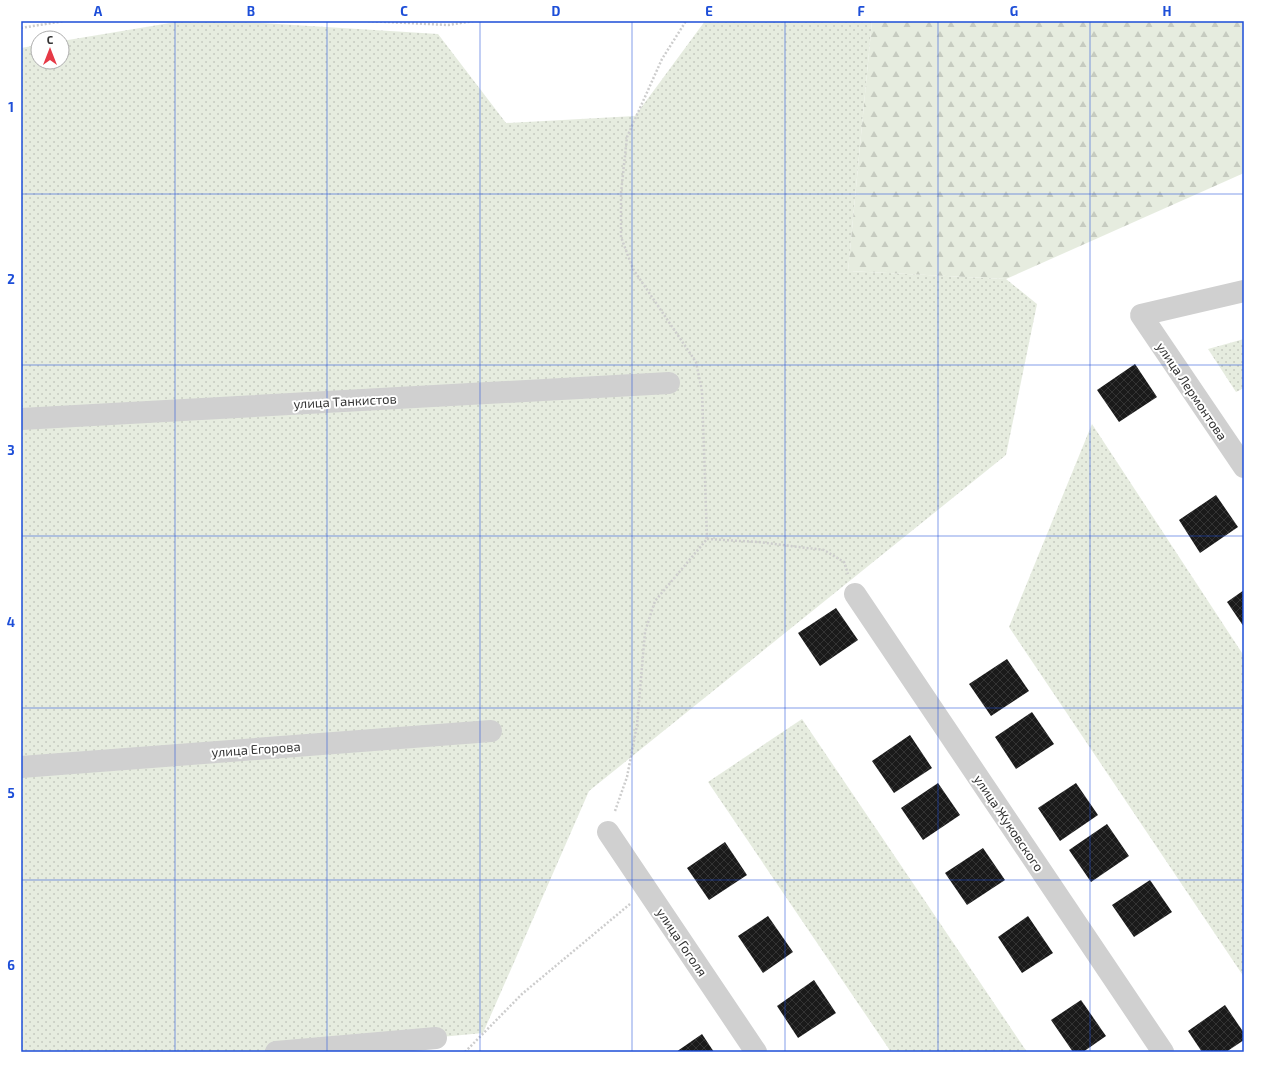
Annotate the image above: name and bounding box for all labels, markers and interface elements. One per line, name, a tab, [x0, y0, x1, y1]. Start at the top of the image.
text: A	[94, 3, 103, 19]
text: B	[247, 3, 255, 19]
text: C	[400, 3, 408, 19]
text: D	[552, 3, 561, 19]
text: E	[705, 3, 713, 19]
text: F	[857, 3, 865, 19]
text: G	[1010, 3, 1018, 19]
text: H	[1163, 3, 1172, 19]
north arrow	[30, 30, 70, 70]
text: С	[47, 33, 54, 46]
text: 1	[8, 99, 14, 115]
text: 2	[7, 271, 15, 287]
street label: улица Лермонтова	[1153, 339, 1231, 443]
street label: улица Танкистов	[293, 390, 397, 412]
text: 3	[7, 442, 15, 458]
text: 4	[7, 614, 15, 630]
street label: улица Егорова	[211, 738, 301, 760]
street label: улица Жуковского	[971, 772, 1047, 874]
text: 5	[7, 785, 15, 801]
street label: улица Гоголя	[653, 905, 711, 979]
text: 6	[7, 957, 15, 973]

